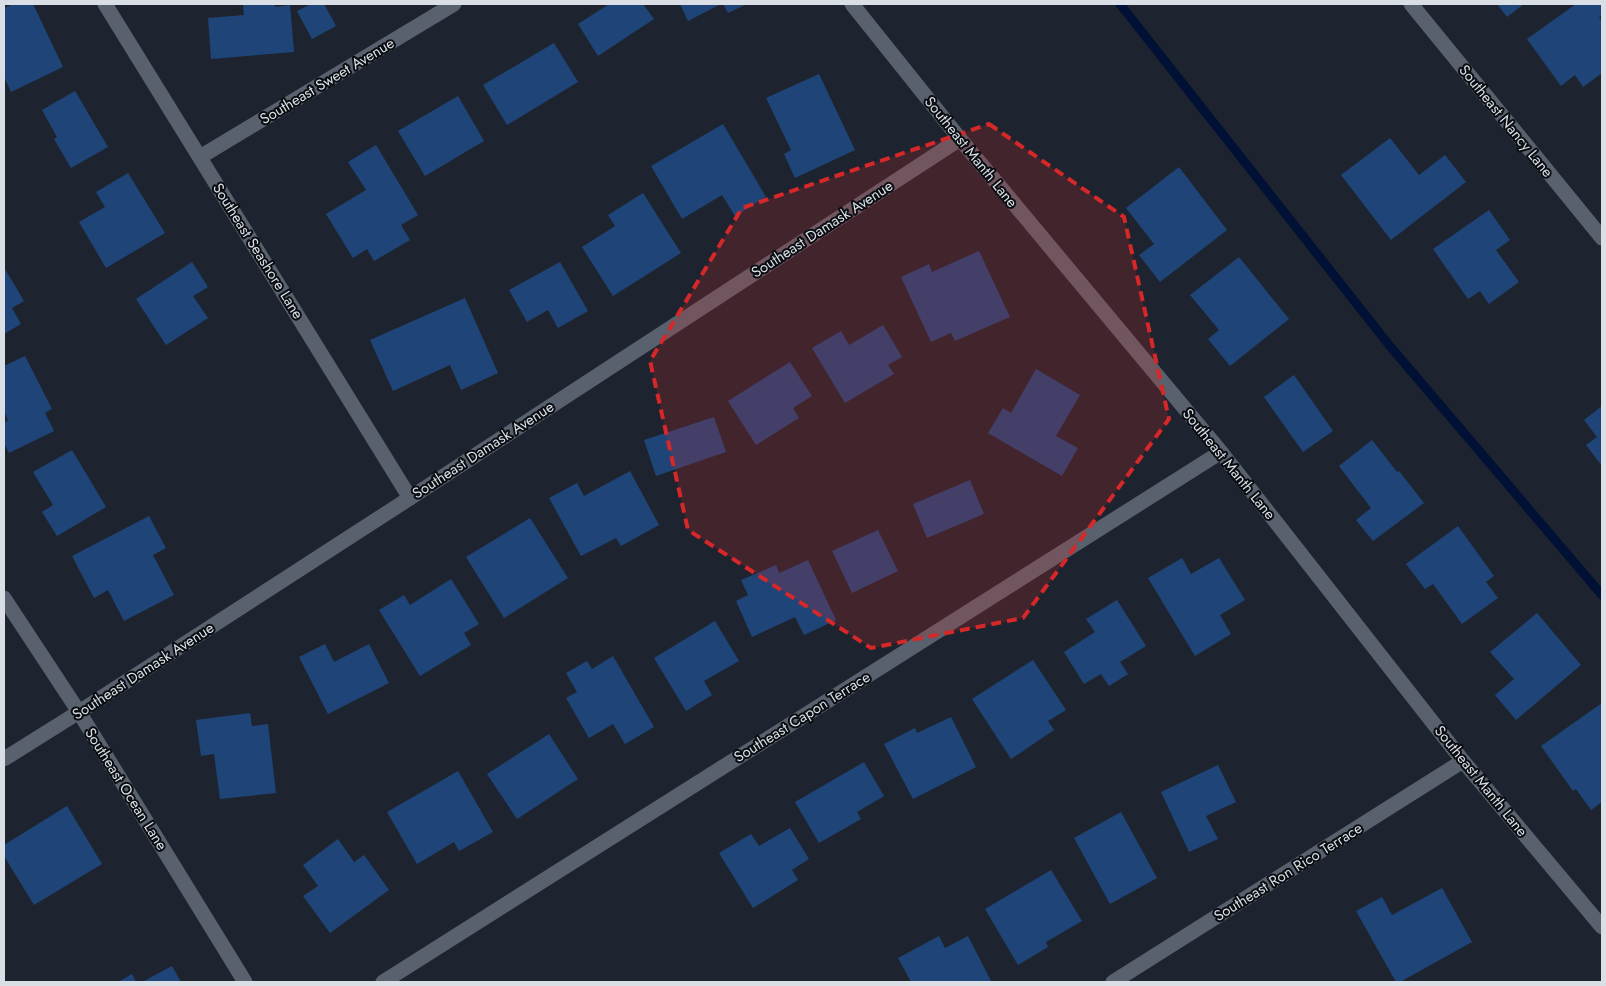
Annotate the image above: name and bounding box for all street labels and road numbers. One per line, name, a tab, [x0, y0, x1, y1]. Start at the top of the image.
street label: Southeast Sweet Avenue	[256, 32, 399, 130]
street label: Southeast Nancy Lane	[1454, 60, 1559, 182]
street label: Southeast Manth Lane	[919, 92, 1023, 213]
street label: Southeast Damask Avenue	[747, 175, 897, 283]
street label: Southeast Seashore Lane	[207, 179, 309, 324]
street label: Southeast Damask Avenue	[408, 396, 558, 504]
street label: Southeast Manth Lane	[1177, 404, 1281, 525]
street label: Southeast Damask Avenue	[68, 617, 218, 725]
street label: Southeast Capon Terrace	[730, 666, 875, 768]
street label: Southeast Manth Lane	[1429, 721, 1533, 842]
street label: Southeast Ocean Lane	[79, 723, 173, 855]
street label: Southeast Ron Rico Terrace	[1209, 817, 1367, 927]

